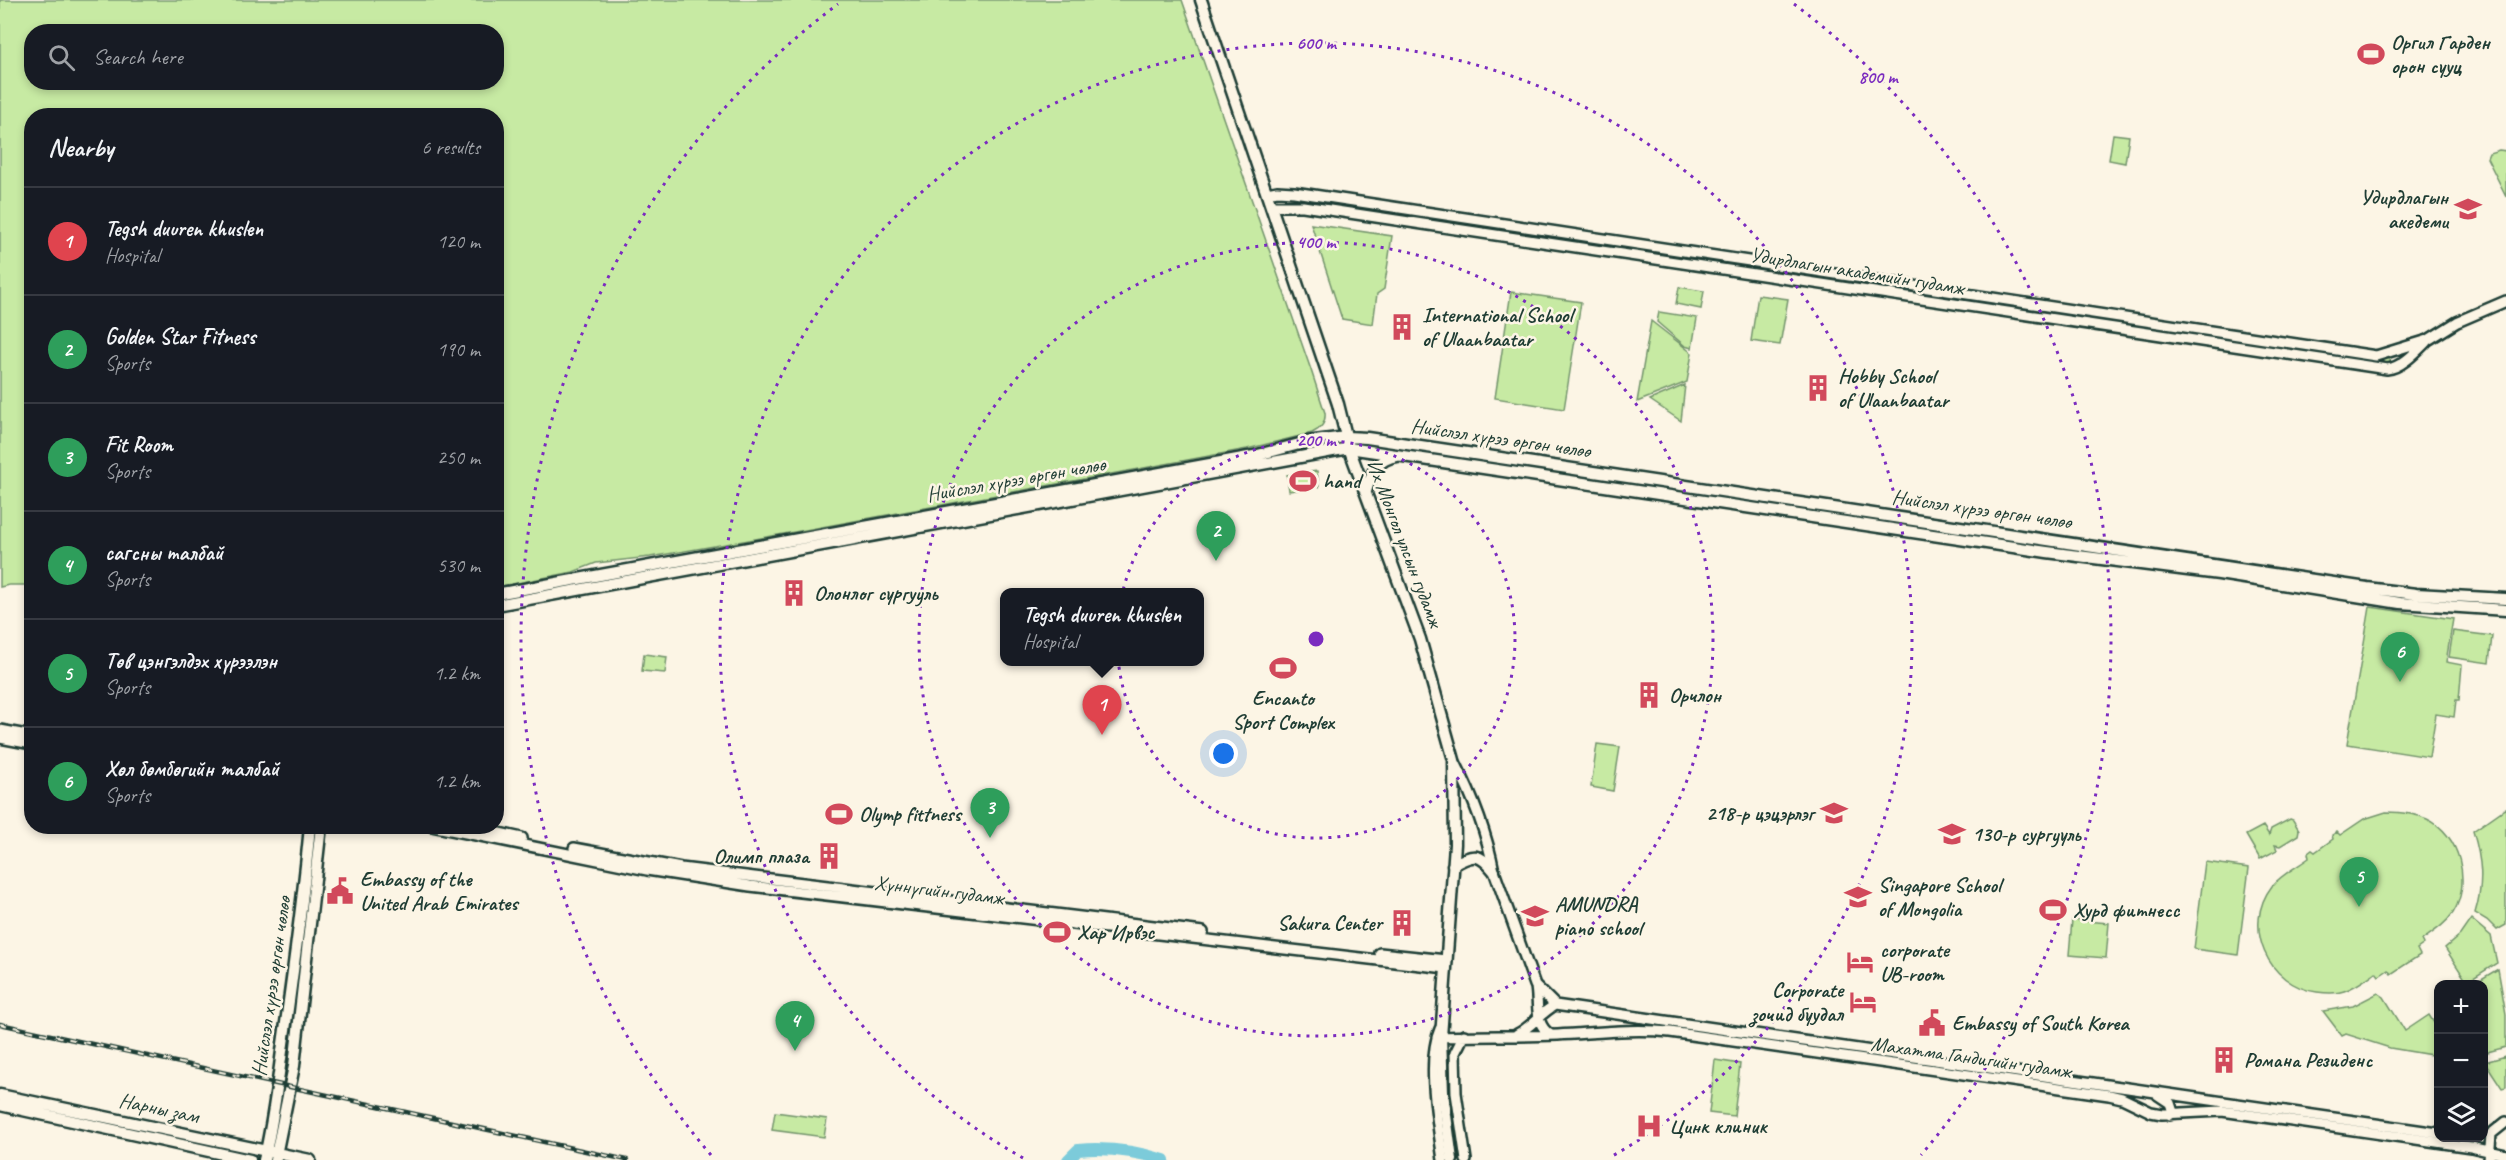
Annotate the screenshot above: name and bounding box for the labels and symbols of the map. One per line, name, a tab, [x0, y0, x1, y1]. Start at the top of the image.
place label: Оргил Гарден орон сууц	[2391, 29, 2491, 79]
text: 600 m	[1296, 32, 1337, 54]
sports icon: Оргил Гарден орон сууц	[2356, 39, 2386, 69]
text: 800 m	[1859, 66, 1899, 88]
place label: Удирдлагын акедеми	[2360, 184, 2450, 234]
school or university icon: Удирдлагын акедеми	[2453, 194, 2483, 224]
text: 400 m	[1297, 231, 1337, 253]
street label: Удирдлагын академийн гудамж	[1748, 241, 1968, 301]
place label: International School of Ulaanbaatar	[1422, 302, 1576, 352]
building icon: International School of Ulaanbaatar	[1387, 312, 1417, 342]
place label: Hobby School of Ulaanbaatar	[1838, 363, 1951, 413]
building icon: Hobby School of Ulaanbaatar	[1803, 373, 1833, 403]
street label: Нийслэл хүрээ өргөн чөлөө	[1410, 413, 1594, 464]
text: 200 m	[1297, 429, 1337, 451]
street label: Нийслэл хүрээ өргөн чөлөө	[925, 450, 1109, 508]
street label: Их Монгол улсын гудамж	[1361, 455, 1450, 633]
sports icon: hand	[1288, 466, 1318, 496]
place label: hand	[1323, 468, 1364, 494]
street label: Нийслэл хүрээ өргөн чөлөө	[1891, 484, 2075, 535]
pin: 2	[1196, 512, 1236, 561]
building icon: Олонлог сургууль	[779, 578, 809, 608]
place label: Олонлог сургууль	[814, 580, 939, 607]
centre of rings	[1306, 629, 1326, 649]
pin: 6	[2380, 632, 2420, 682]
sports icon: Encanto Sport Complex	[1268, 653, 1298, 683]
building icon: Орчлон	[1634, 680, 1664, 710]
place label: Орчлон	[1669, 682, 1723, 708]
place label: Encanto Sport Complex	[1232, 685, 1335, 735]
pin: 1	[1082, 686, 1122, 735]
your location	[1209, 739, 1238, 768]
pin: 3	[970, 788, 1010, 838]
school or university icon: 218-р цэцэрлэг	[1819, 798, 1849, 828]
sports icon: Olymp fittness	[824, 799, 854, 829]
place label: 218-р цэцэрлэг	[1706, 800, 1817, 826]
place label: Olymp fittness	[859, 801, 963, 828]
school or university icon: 130-р сургууль	[1937, 819, 1967, 849]
place label: 130-р сургууль	[1972, 821, 2083, 848]
building icon: Олимп плаза	[814, 841, 844, 871]
place label: Олимп плаза	[713, 843, 811, 869]
pin: 5	[2340, 858, 2378, 907]
place label: Embassy of the United Arab Emirates	[360, 866, 520, 916]
street label: Хүннүгийн гудамж	[873, 869, 1007, 911]
place label: Singapore School of Mongolia	[1878, 872, 2005, 922]
public building icon: Embassy of the United Arab Emirates	[325, 876, 355, 906]
school or university icon: Singapore School of Mongolia	[1843, 882, 1873, 912]
place label: AMUNDRA piano school	[1555, 891, 1646, 941]
street label: Нийслэл хүрээ өргөн чөлөө	[246, 893, 297, 1077]
sports icon: Хурд фитнесс	[2038, 895, 2068, 925]
place label: Хурд фитнесс	[2073, 897, 2181, 923]
school or university icon: AMUNDRA piano school	[1520, 901, 1550, 931]
building icon: Sakura Center	[1387, 908, 1417, 938]
place label: Sakura Center	[1277, 910, 1384, 936]
sports icon: Хар Ирвэс	[1042, 917, 1072, 947]
place label: Хар Ирвэс	[1077, 919, 1156, 945]
place label: corporate UB-room	[1880, 937, 1951, 987]
hotel icon: corporate UB-room	[1845, 947, 1875, 977]
place label: Corporate зочид буудал	[1747, 977, 1845, 1028]
hotel icon: Corporate зочид буудал	[1848, 987, 1878, 1017]
pin: 4	[776, 1002, 814, 1051]
public building icon: Embassy of South Korea	[1917, 1008, 1947, 1038]
place label: Embassy of South Korea	[1952, 1010, 2130, 1037]
street label: Махатма Гандигийн гудамж	[1869, 1030, 2075, 1084]
building icon: Романа Резиденс	[2209, 1045, 2239, 1075]
place label: Романа Резиденс	[2244, 1047, 2373, 1073]
street label: Нарны зам	[117, 1087, 203, 1130]
hospital icon: Цинк клиник	[1634, 1111, 1664, 1141]
place label: Цинк клиник	[1669, 1113, 1768, 1139]

